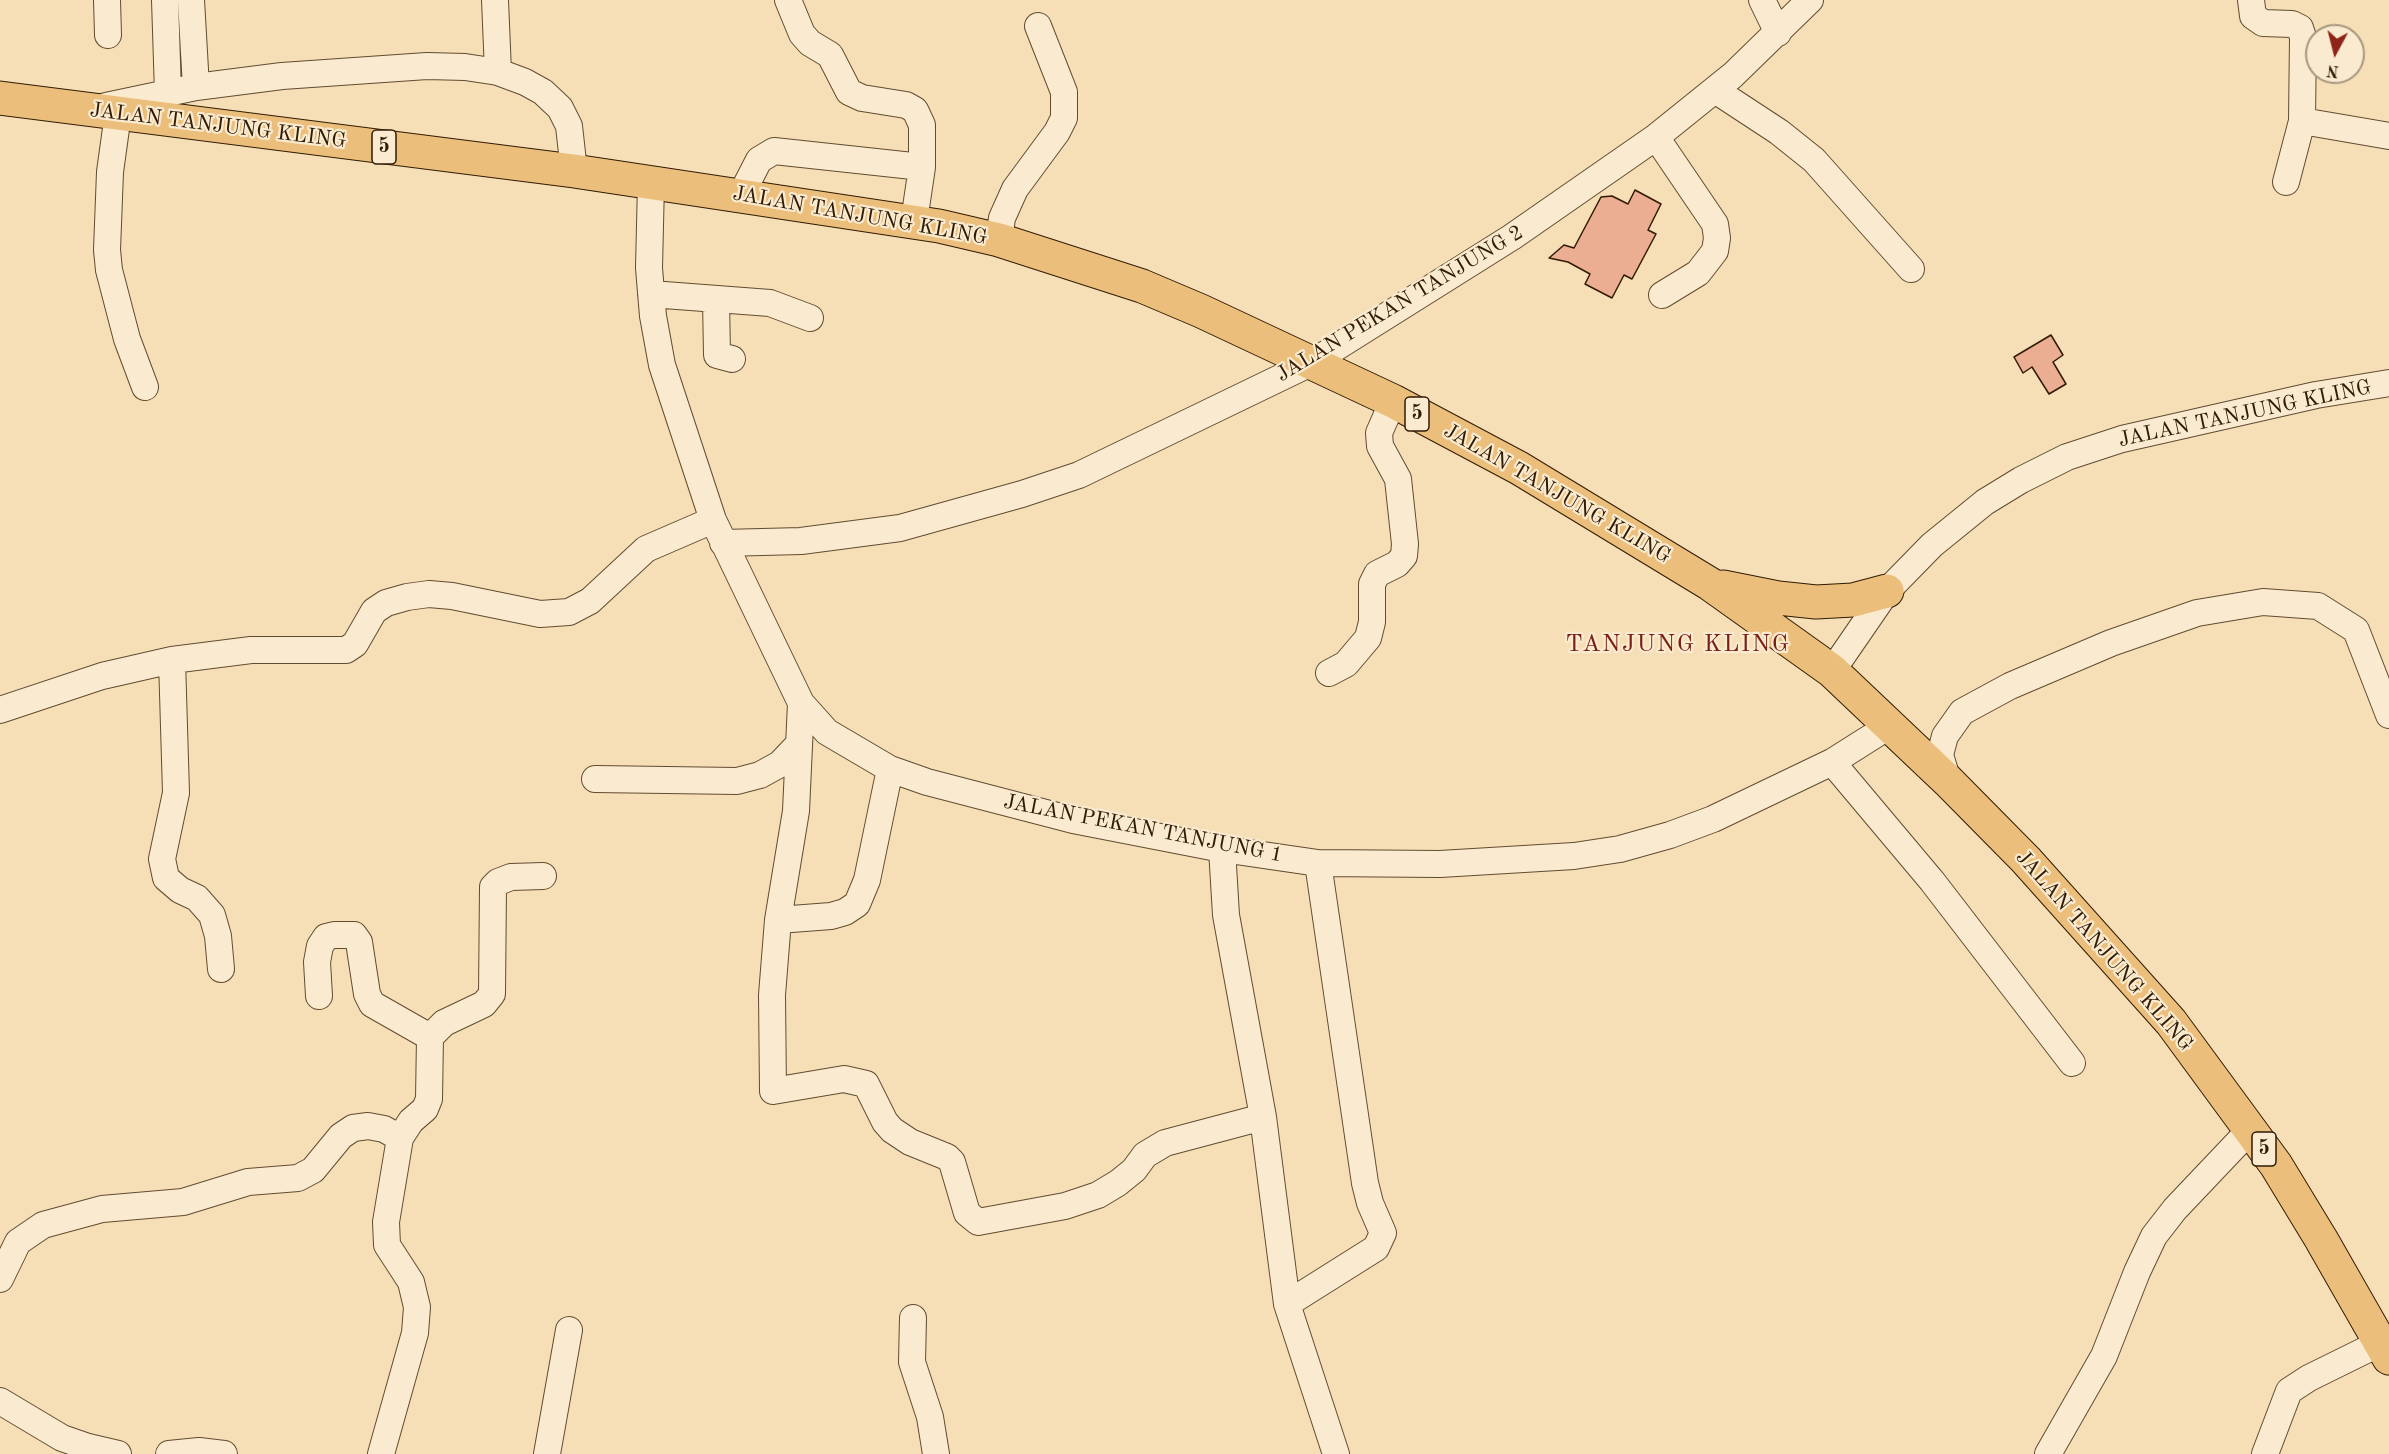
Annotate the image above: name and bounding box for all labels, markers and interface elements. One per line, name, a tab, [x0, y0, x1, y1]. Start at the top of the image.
north arrow	[2305, 24, 2365, 84]
text: N	[2326, 61, 2340, 79]
street label: JALAN TANJUNG KLING	[88, 98, 348, 154]
road number: 5	[372, 130, 396, 164]
street label: JALAN TANJUNG KLING	[731, 181, 989, 251]
street label: JALAN PEKAN TANJUNG 2	[1272, 220, 1528, 388]
street label: JALAN TANJUNG KLING	[2116, 375, 2374, 453]
road number: 5	[1405, 397, 1429, 431]
street label: JALAN TANJUNG KLING	[1439, 419, 1675, 569]
district label: TANJUNG KLING	[1565, 631, 1791, 659]
street label: JALAN PEKAN TANJUNG 1	[1001, 790, 1285, 868]
street label: JALAN TANJUNG KLING	[2010, 845, 2198, 1057]
road number: 5	[2252, 1132, 2276, 1166]

